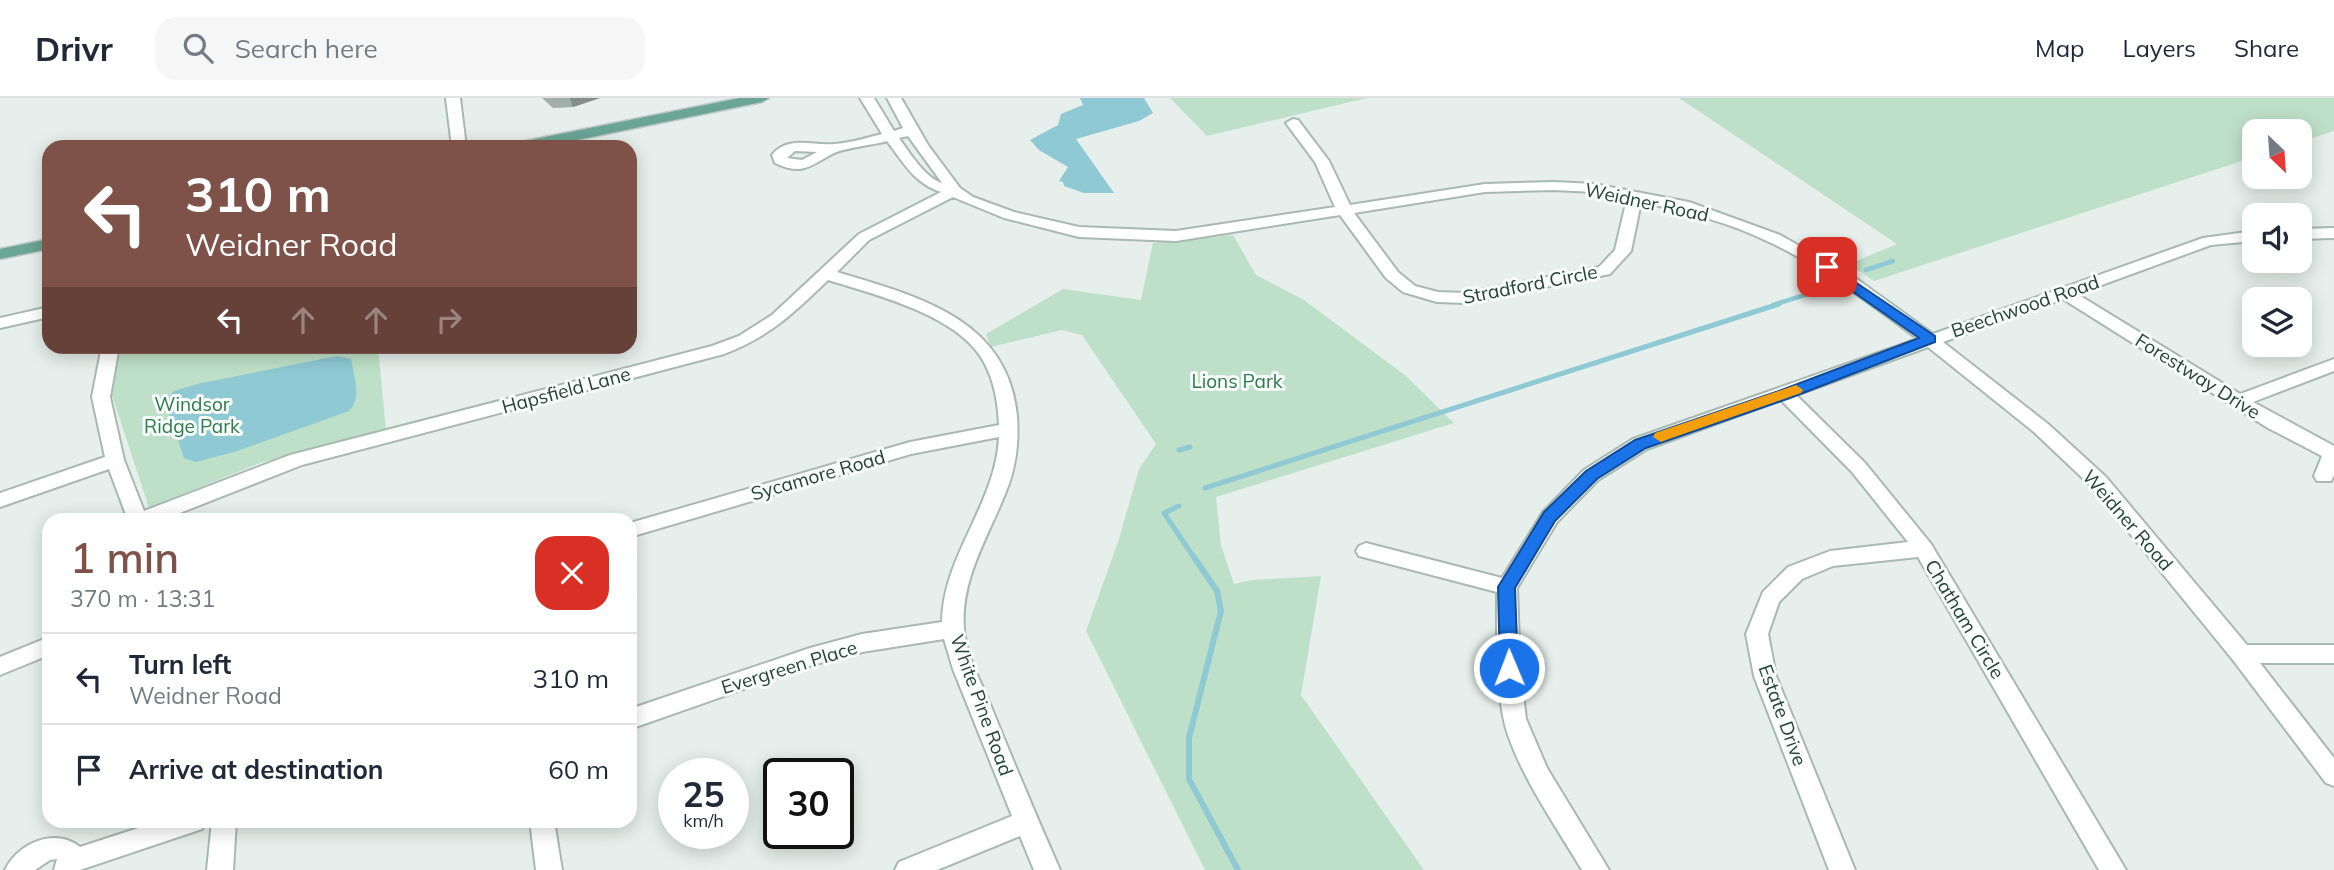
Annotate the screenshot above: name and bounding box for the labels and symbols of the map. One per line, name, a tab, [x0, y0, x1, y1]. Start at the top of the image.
north arrow	[2242, 119, 2312, 189]
street label: Weidner Road	[1583, 177, 1711, 227]
pin	[1797, 237, 1857, 297]
street label: Stradford Circle	[1461, 259, 1599, 309]
street label: Beechwood Road	[1948, 269, 2102, 343]
street label: Forestway Drive	[2131, 328, 2265, 424]
street label: Hapsfield Lane	[499, 361, 633, 419]
park label: Lions Park	[1191, 369, 1283, 393]
park label: Windsor Ridge Park	[144, 392, 240, 438]
street label: Sycamore Road	[748, 444, 888, 506]
street label: Weidner Road	[2078, 465, 2178, 575]
street label: Chatham Circle	[1920, 555, 2010, 683]
street label: White Pine Road	[945, 631, 1019, 779]
position arrow	[1472, 631, 1546, 705]
street label: Evergreen Place	[718, 635, 860, 699]
street label: Estate Drive	[1754, 661, 1812, 769]
speed limit sign: 30	[763, 758, 854, 849]

